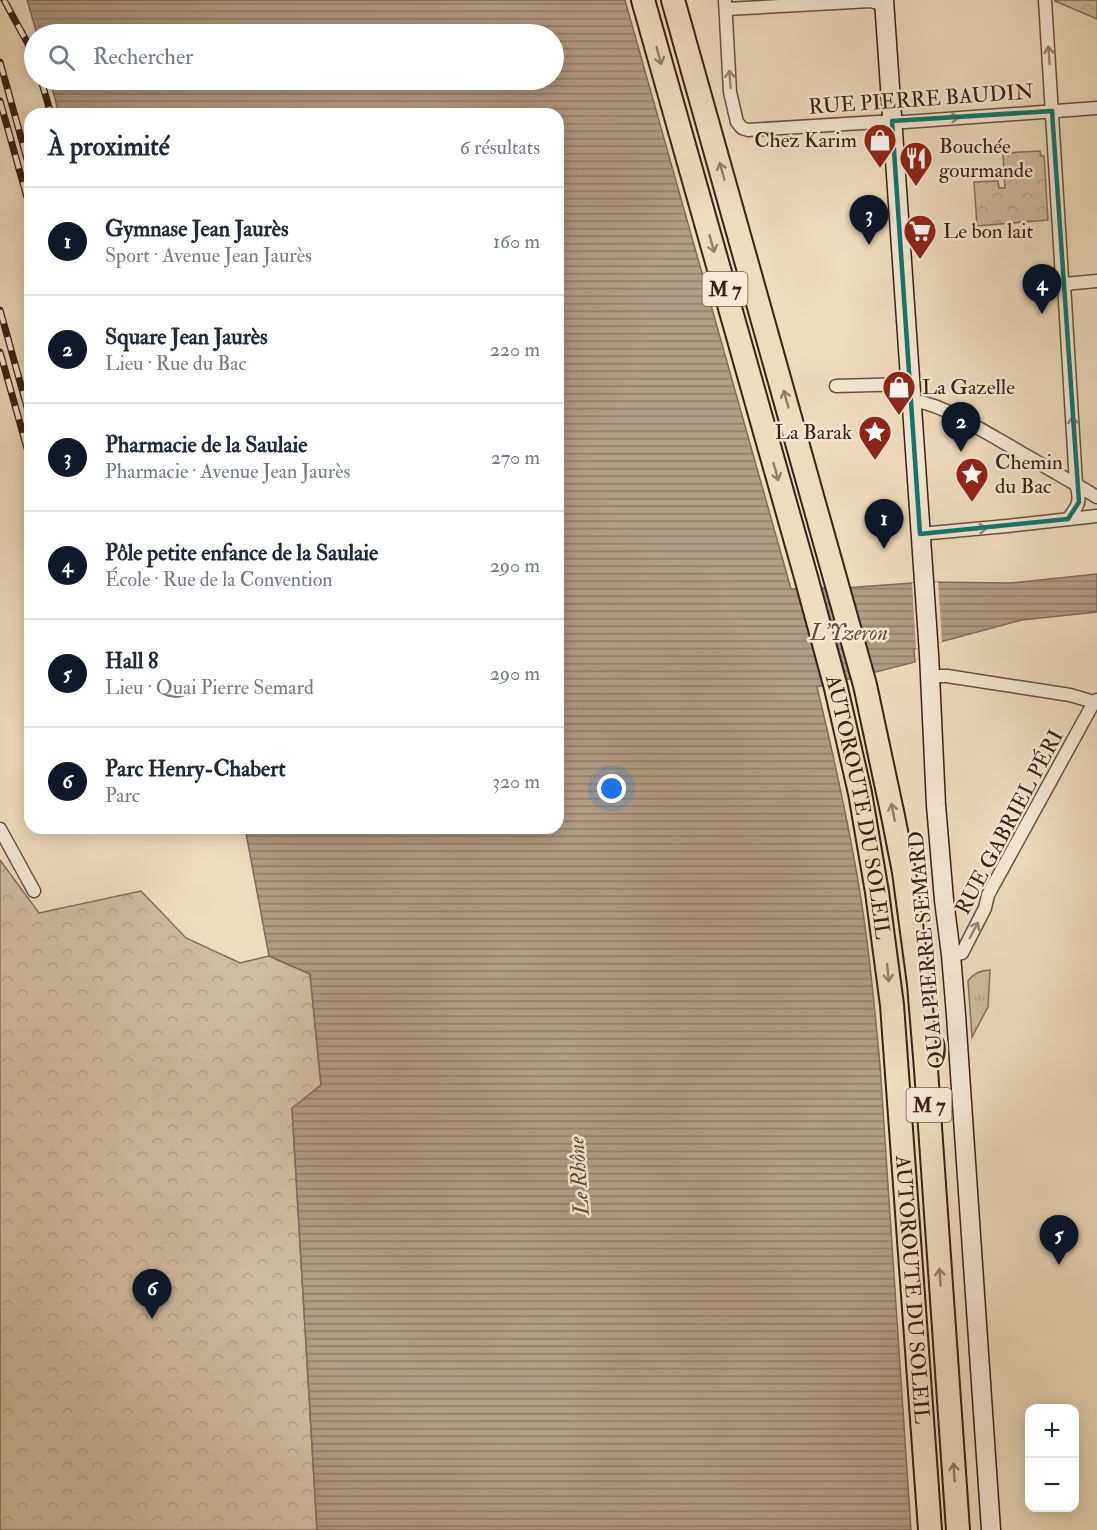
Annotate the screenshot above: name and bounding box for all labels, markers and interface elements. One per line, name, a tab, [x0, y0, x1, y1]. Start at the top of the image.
search box	[24, 24, 564, 90]
icon: search	[45, 41, 78, 74]
text: Rechercher	[93, 43, 193, 71]
one-way arrow	[654, 46, 665, 65]
one-way arrow	[1043, 46, 1054, 66]
one-way arrow	[724, 69, 735, 89]
street label: RUE PIERRE BAUDIN	[808, 78, 1035, 121]
one-way arrow	[940, 113, 960, 124]
shop icon: Chez Karim	[862, 122, 898, 169]
place label: Chez Karim	[754, 127, 857, 154]
text: À proximité	[48, 131, 170, 163]
place label: Bouchée gourmande	[939, 133, 1033, 184]
text: 6 résultats	[460, 135, 540, 160]
restaurant icon: Bouchée gourmande	[898, 140, 934, 187]
one-way arrow	[715, 162, 727, 181]
pin: 3	[850, 196, 888, 245]
supermarket icon: Le bon lait	[902, 213, 938, 260]
text: Gymnase Jean Jaurès	[105, 215, 288, 243]
place label: Le bon lait	[943, 218, 1034, 245]
text: 1	[64, 229, 71, 254]
text: 160 m	[493, 229, 540, 254]
one-way arrow	[707, 234, 718, 253]
text: Sport · Avenue Jean Jaurès	[105, 243, 312, 268]
pin: 4	[1022, 264, 1062, 314]
road number: M 7	[702, 272, 748, 306]
text: Square Jean Jaurès	[105, 323, 268, 351]
text: 2	[62, 337, 73, 362]
text: 220 m	[490, 337, 540, 362]
text: Lieu · Rue du Bac	[105, 351, 247, 376]
shop icon: La Gazelle	[881, 369, 917, 416]
place label: La Gazelle	[922, 374, 1015, 401]
one-way arrow	[780, 390, 791, 409]
pin: 2	[942, 402, 980, 452]
place icon: La Barak	[857, 414, 893, 461]
one-way arrow	[1067, 416, 1078, 436]
place label: La Barak	[775, 419, 852, 446]
text: Pharmacie de la Saulaie	[105, 431, 308, 459]
text: 3	[64, 445, 71, 470]
text: 270 m	[491, 445, 540, 470]
place label: Chemin du Bac	[995, 449, 1063, 500]
place icon: Chemin du Bac	[954, 456, 990, 503]
text: Pharmacie · Avenue Jean Jaurès	[105, 459, 350, 484]
one-way arrow	[771, 462, 782, 481]
pin: 1	[864, 500, 904, 549]
one-way arrow	[967, 523, 987, 534]
text: Pôle petite enfance de la Saulaie	[105, 539, 378, 567]
text: 4	[62, 553, 73, 578]
text: 290 m	[490, 553, 540, 578]
text: École · Rue de la Convention	[105, 567, 333, 592]
water label: L'Yzeron	[809, 619, 888, 647]
text: Hall 8	[105, 647, 158, 675]
text: 5	[63, 661, 72, 686]
text: 290 m	[490, 661, 540, 686]
street label: AUTOROUTE DU SOLEIL	[819, 671, 896, 941]
text: Lieu · Quai Pierre Semard	[105, 675, 314, 700]
street label: RUE GABRIEL PÉRI	[949, 725, 1070, 919]
text: Parc Henry-Chabert	[105, 755, 286, 783]
text: 6	[62, 769, 73, 794]
text: 320 m	[492, 769, 540, 794]
your location	[597, 774, 626, 803]
text: Parc	[105, 783, 140, 808]
one-way arrow	[887, 803, 898, 822]
street label: QUAI PIERRE SEMARD	[903, 830, 950, 1070]
one-way arrow	[969, 921, 980, 939]
one-way arrow	[883, 963, 894, 982]
road number: M 7	[906, 1088, 952, 1122]
water label: Le Rhône	[562, 1135, 596, 1217]
street label: AUTOROUTE DU SOLEIL	[889, 1154, 935, 1425]
pin: 5	[1040, 1216, 1078, 1265]
one-way arrow	[935, 1268, 946, 1288]
pin: 6	[132, 1270, 172, 1319]
map controls	[1025, 1404, 1079, 1512]
button: +	[1025, 1404, 1079, 1458]
button: −	[1025, 1458, 1079, 1512]
one-way arrow	[948, 1462, 959, 1482]

